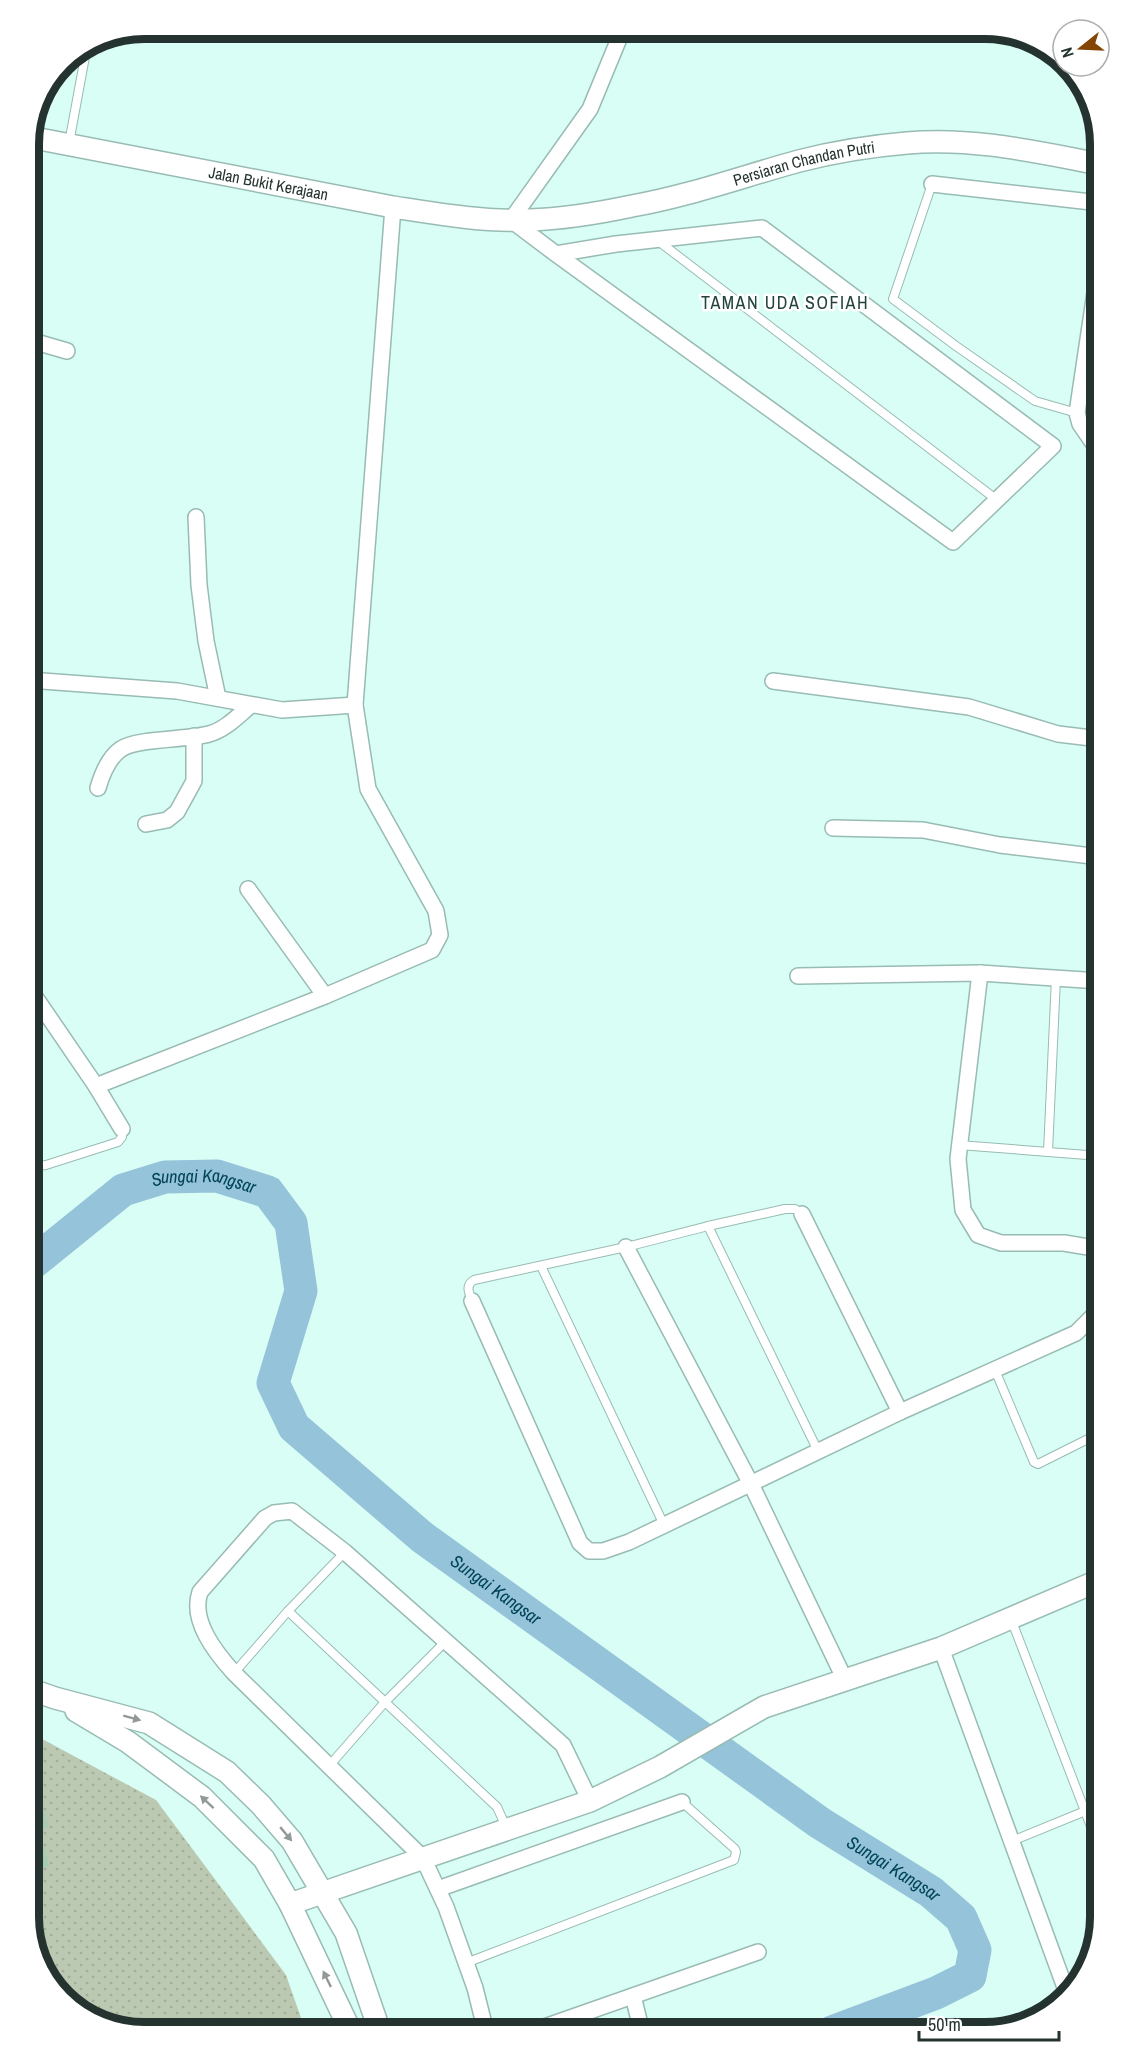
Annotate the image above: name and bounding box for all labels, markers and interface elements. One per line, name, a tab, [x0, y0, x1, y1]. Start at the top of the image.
north arrow	[1051, 18, 1111, 78]
text: N	[1055, 45, 1079, 61]
street label: Persiaran Chandan Putri	[730, 136, 876, 191]
street label: Jalan Bukit Kerajaan	[207, 161, 330, 205]
district label: TAMAN UDA SOFIAH	[701, 290, 869, 315]
water label: Sungai Kangsar	[148, 1163, 260, 1200]
water label: Sungai Kangsar	[446, 1548, 547, 1631]
one-way arrow	[123, 1714, 141, 1724]
one-way arrow	[200, 1795, 215, 1809]
one-way arrow	[279, 1826, 292, 1841]
water label: Sungai Kangsar	[842, 1830, 947, 1908]
one-way arrow	[322, 1970, 332, 1987]
scale bar	[919, 2004, 1058, 2042]
text: 50 m	[928, 2012, 961, 2037]

